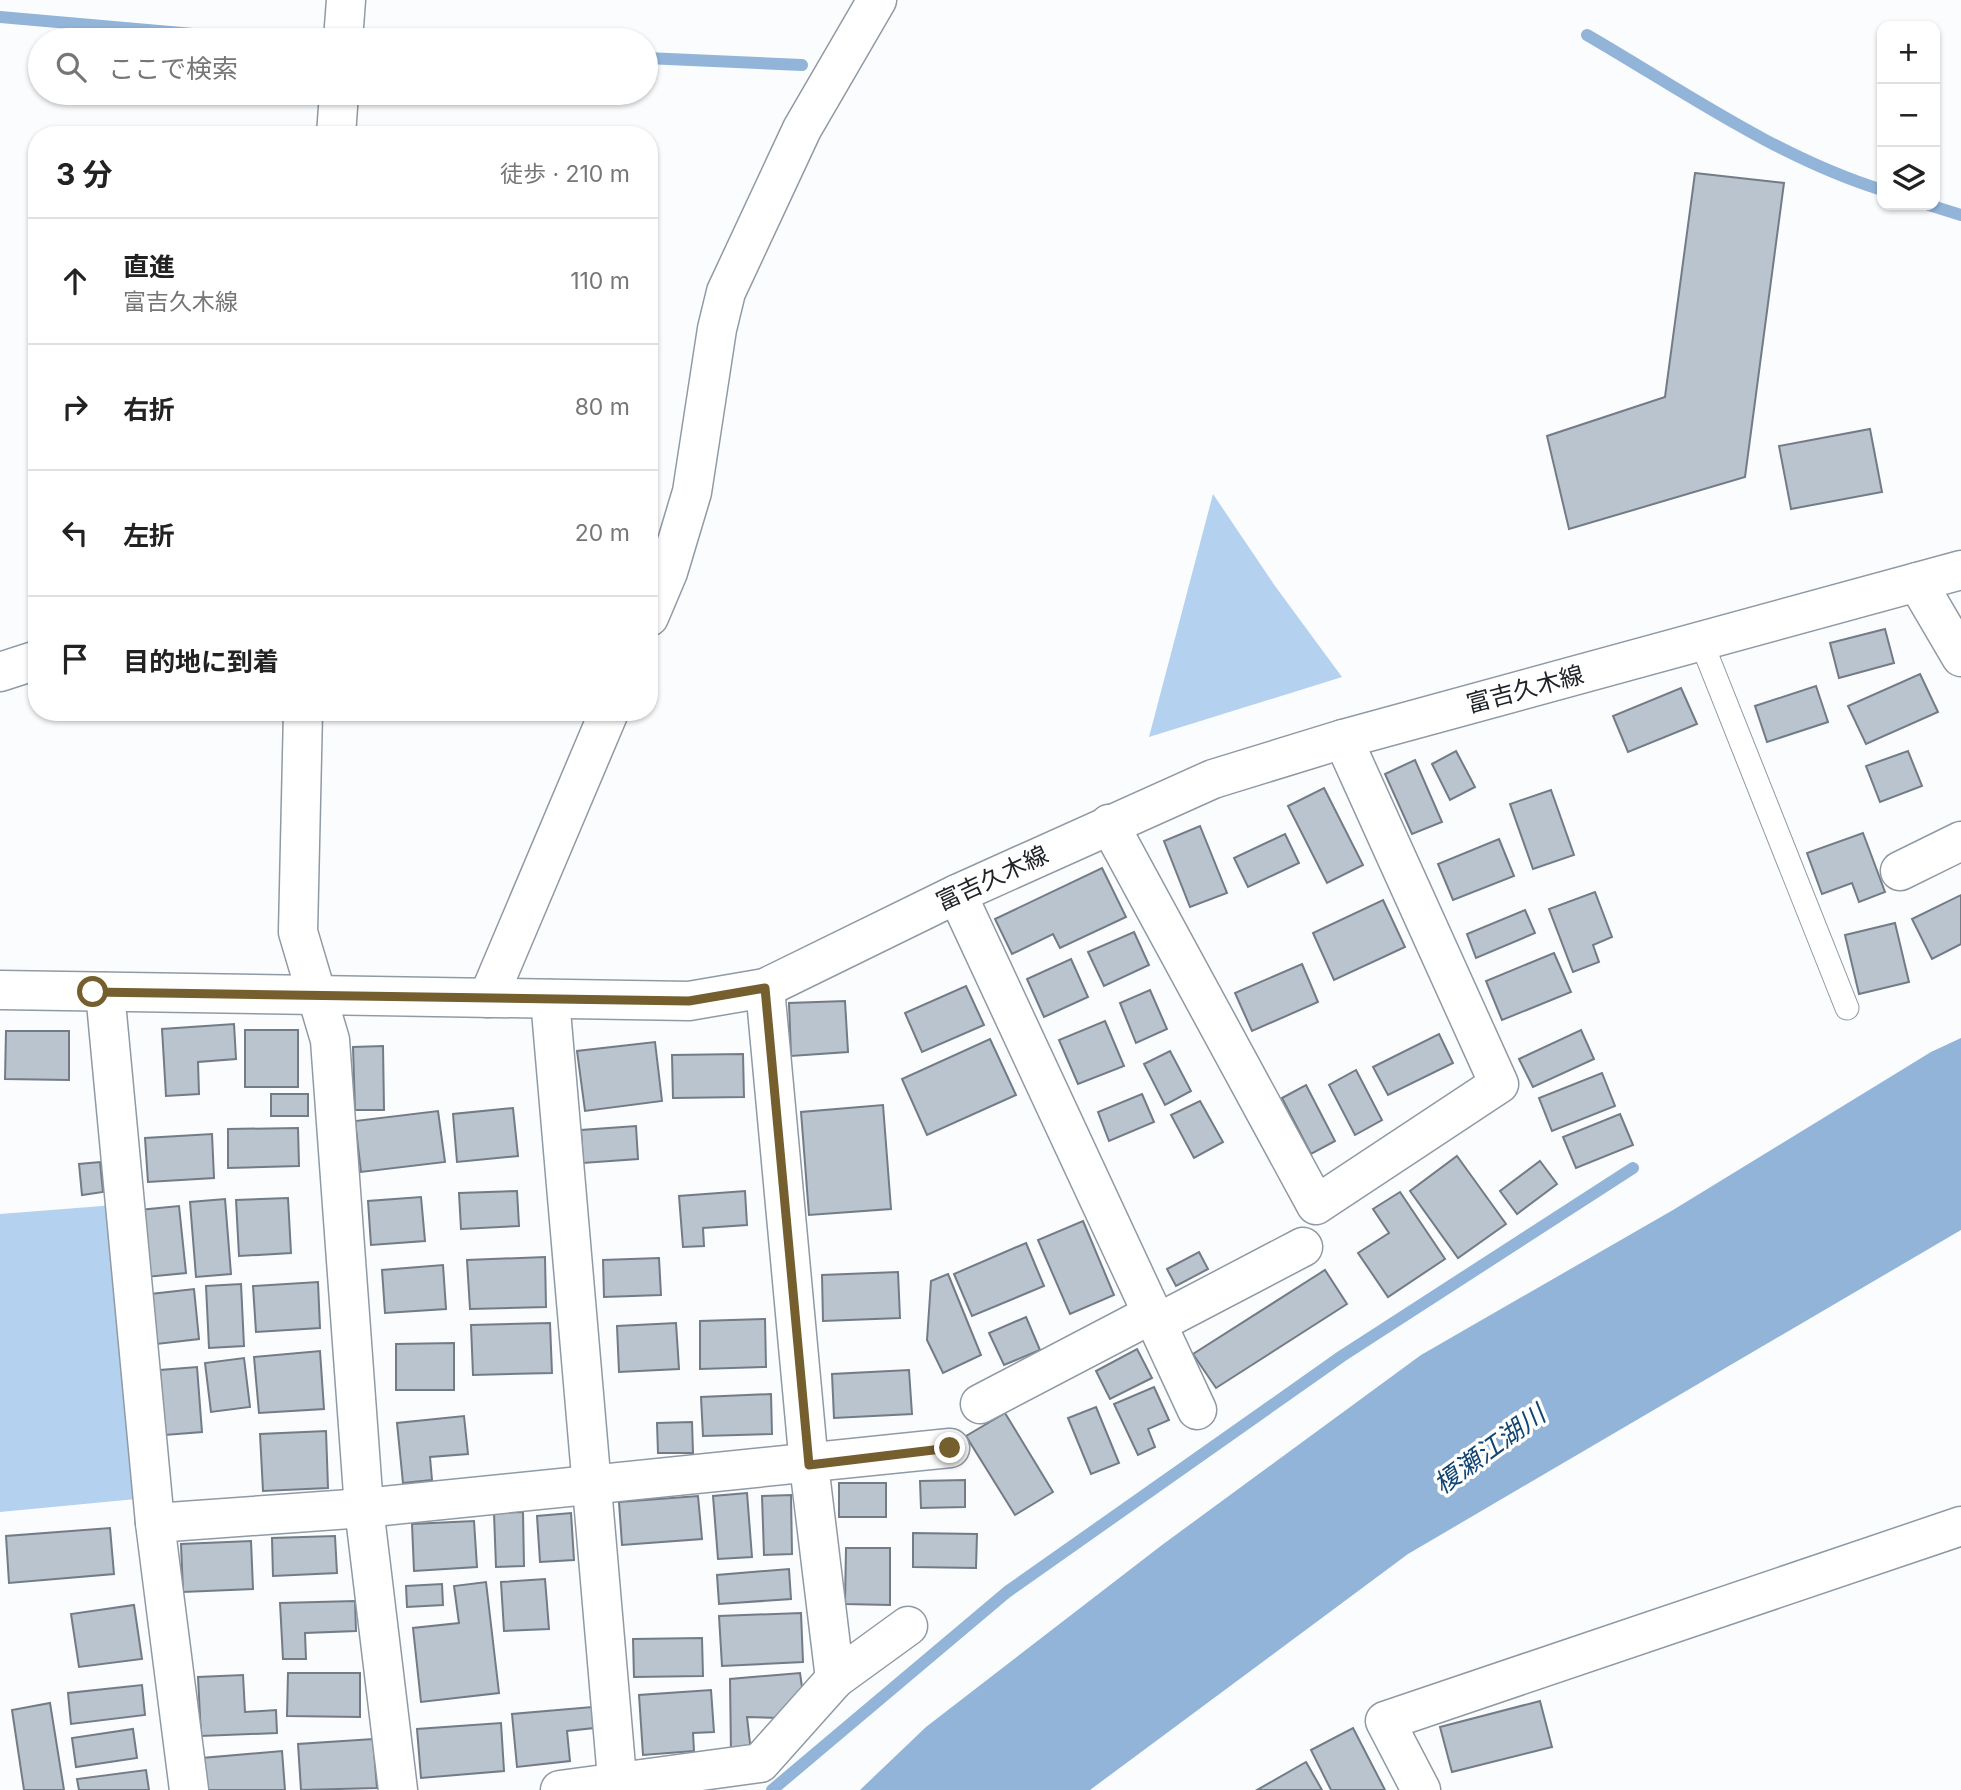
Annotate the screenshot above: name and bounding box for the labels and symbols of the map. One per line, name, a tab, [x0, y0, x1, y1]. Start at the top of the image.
street label: 富吉久木線	[1463, 659, 1587, 719]
street label: 富吉久木線	[931, 840, 1053, 916]
route start	[77, 976, 108, 1007]
water label: 榎瀬江湖川	[1427, 1396, 1553, 1500]
route end	[934, 1432, 965, 1463]

